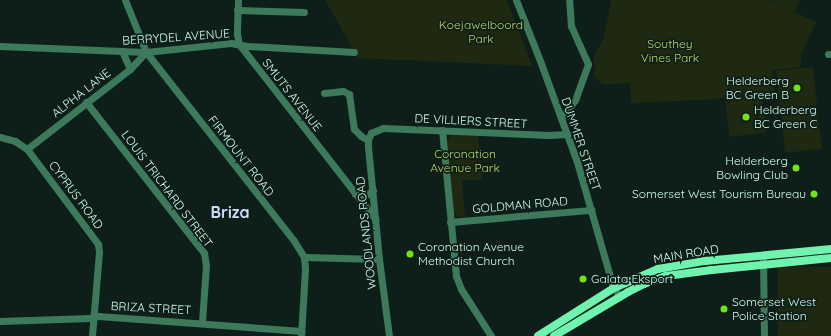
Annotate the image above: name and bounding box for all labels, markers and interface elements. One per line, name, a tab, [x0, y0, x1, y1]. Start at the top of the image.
park label: Koejawelboord Park	[439, 18, 523, 46]
street label: BERRYDEL AVENUE	[122, 26, 230, 48]
park label: Southey Vines Park	[641, 37, 699, 65]
street label: SMUTS AVENUE	[259, 56, 325, 134]
street label: ALPHA LANE	[49, 66, 113, 120]
place label: Helderberg BC Green B	[726, 74, 789, 102]
marker: Helderberg BC Green B	[792, 83, 802, 93]
street label: DUMMER STREET	[558, 95, 604, 193]
place label: Helderberg BC Green C	[754, 103, 817, 131]
street label: DE VILLIERS STREET	[414, 111, 528, 131]
marker: Helderberg BC Green C	[741, 112, 751, 122]
street label: FIRMOUNT ROAD	[205, 113, 277, 199]
street label: LOUIS TRICHARD STREET	[118, 128, 216, 250]
park label: Coronation Avenue Park	[430, 147, 500, 175]
place label: Helderberg Bowling Club	[716, 154, 788, 182]
street label: CYPRUS ROAD	[46, 158, 106, 232]
marker: Helderberg Bowling Club	[791, 163, 801, 173]
street label: WOODLANDS ROAD	[353, 176, 379, 290]
place label: Somerset West Tourism Bureau	[632, 187, 806, 201]
marker: Somerset West Tourism Bureau	[809, 189, 819, 199]
street label: GOLDMAN ROAD	[472, 194, 568, 216]
district label: Briza	[211, 202, 249, 222]
place label: Coronation Avenue Methodist Church	[418, 240, 524, 268]
street label: MAIN ROAD	[652, 242, 720, 266]
marker: Coronation Avenue Methodist Church	[405, 249, 415, 259]
place label: Galata Eksport	[591, 272, 673, 286]
marker: Galata Eksport	[578, 274, 588, 284]
place label: Somerset West Police Station	[732, 295, 816, 323]
street label: BRIZA STREET	[110, 299, 192, 317]
marker: Somerset West Police Station	[719, 304, 729, 314]

